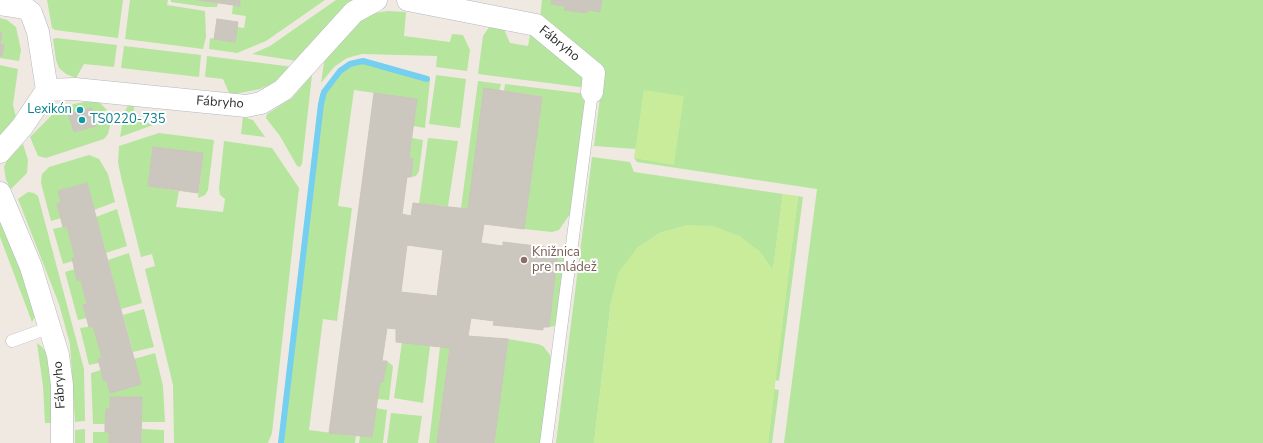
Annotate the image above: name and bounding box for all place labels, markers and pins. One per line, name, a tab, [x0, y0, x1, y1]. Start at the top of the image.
place label: Lexikón	[27, 102, 72, 118]
marker: Lexikón	[75, 105, 85, 115]
place label: TS0220-735	[90, 112, 166, 128]
marker: TS0220-735	[77, 115, 87, 125]
place label: Knižnica pre mládež	[532, 245, 597, 276]
marker: Knižnica pre mládež	[519, 255, 529, 265]

